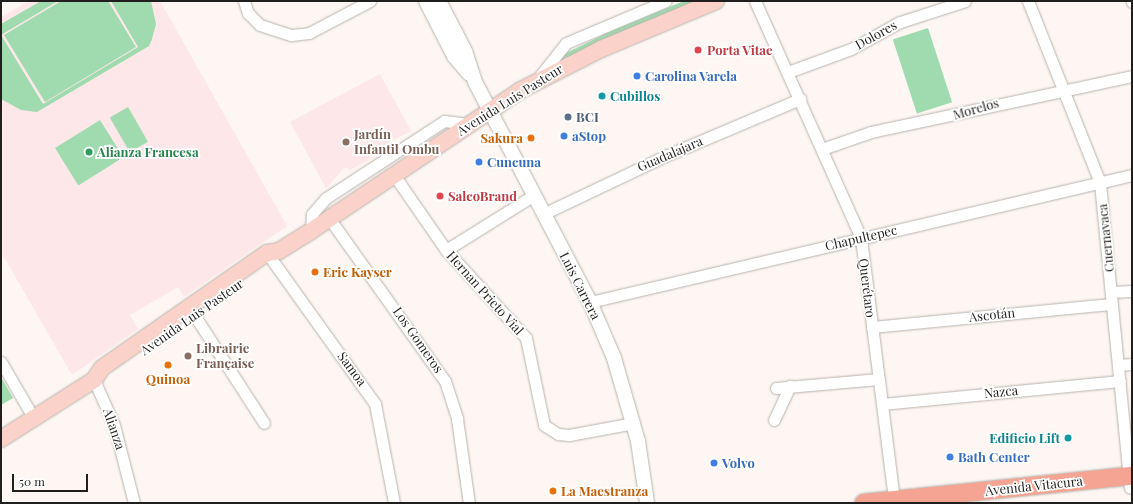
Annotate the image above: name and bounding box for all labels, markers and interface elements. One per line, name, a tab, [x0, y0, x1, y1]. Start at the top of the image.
street label: Dolores	[853, 17, 899, 53]
place label: Porta Vitae	[707, 42, 773, 58]
marker: Porta Vitae	[692, 44, 704, 56]
street label: Avenida Luis Pasteur	[454, 61, 566, 139]
place label: Carolina Varela	[645, 68, 738, 84]
marker: Carolina Varela	[632, 71, 642, 81]
place label: Cubillos	[610, 88, 660, 104]
marker: Cubillos	[597, 91, 607, 101]
street label: Morelos	[951, 95, 1001, 123]
place label: BCI	[576, 109, 599, 125]
marker: BCI	[563, 112, 573, 122]
place label: Jardín Infantil Ombu	[354, 127, 439, 158]
place label: aStop	[572, 128, 606, 144]
place label: Sakura	[480, 130, 523, 146]
marker: aStop	[559, 131, 569, 141]
marker: Sakura	[526, 133, 536, 143]
street label: Guadalajara	[635, 133, 705, 175]
marker: Jardín Infantil Ombu	[341, 137, 351, 147]
place label: Alianza Francesa	[97, 144, 199, 160]
marker: Alianza Francesa	[84, 147, 94, 157]
place label: Cuncuna	[487, 154, 541, 170]
marker: Cuncuna	[474, 157, 484, 167]
place label: SalcoBrand	[448, 188, 517, 204]
marker: SalcoBrand	[435, 191, 445, 201]
street label: Cuernavaca	[1095, 203, 1117, 273]
street label: Chapultepec	[823, 222, 899, 254]
street label: Hernan Prieto Vial	[443, 248, 527, 338]
street label: Luis Carrera	[556, 250, 604, 322]
street label: Querétaro	[856, 257, 878, 319]
place label: Eric Kayser	[323, 264, 392, 280]
marker: Eric Kayser	[310, 267, 320, 277]
street label: Avenida Luis Pasteur	[137, 276, 247, 358]
street label: Los Gomeros	[390, 304, 446, 376]
street label: Ascotán	[968, 305, 1016, 325]
place label: Librairie Française	[196, 341, 254, 372]
street label: Samoa	[334, 349, 370, 389]
marker: Librairie Française	[183, 351, 193, 361]
marker: Quinoa	[163, 360, 173, 370]
place label: Quinoa	[146, 371, 190, 387]
street label: Nazca	[983, 382, 1019, 402]
street label: Alianza	[100, 406, 128, 452]
place label: Edificio Lift	[989, 430, 1060, 446]
marker: Edificio Lift	[1063, 433, 1073, 443]
place label: Bath Center	[958, 449, 1030, 465]
marker: Bath Center	[945, 452, 955, 462]
place label: Volvo	[722, 455, 755, 471]
marker: Volvo	[709, 458, 719, 468]
scale bar	[14, 466, 90, 492]
text: 50 m	[19, 473, 45, 489]
street label: Avenida Vitacura	[984, 473, 1084, 499]
place label: La Maestranza	[561, 483, 648, 499]
marker: La Maestranza	[548, 486, 558, 496]

